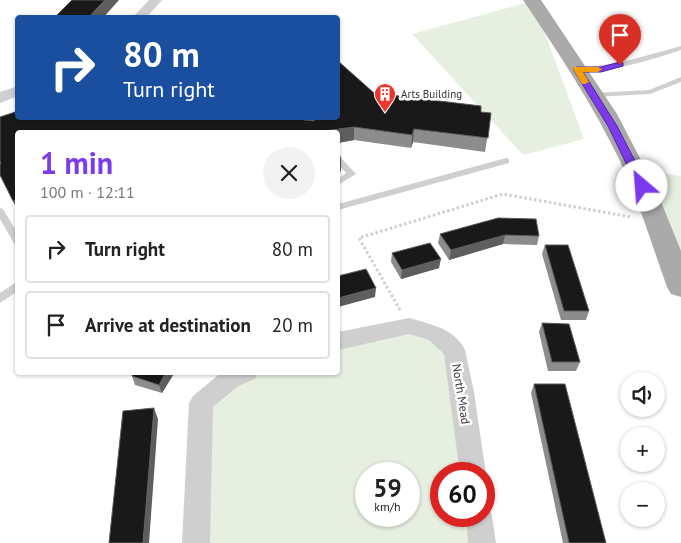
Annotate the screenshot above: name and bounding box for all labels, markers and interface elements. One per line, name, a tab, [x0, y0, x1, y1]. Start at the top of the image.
pin	[599, 14, 641, 65]
icon: arrive	[606, 21, 634, 49]
text: 80 m	[123, 31, 200, 77]
icon: right	[40, 35, 105, 100]
text: Turn right	[123, 75, 215, 103]
building icon: Arts Building	[373, 82, 397, 113]
place label: Arts Building	[401, 87, 462, 101]
text: 1 min	[40, 143, 113, 182]
button: close	[263, 147, 315, 199]
position arrow	[615, 159, 667, 211]
text: 100 m · 12:11	[40, 182, 135, 202]
icon: right	[42, 235, 70, 263]
text: Turn right	[85, 237, 165, 261]
text: 80 m	[272, 237, 313, 261]
icon: arrive	[42, 311, 70, 339]
text: Arrive at destination	[85, 313, 251, 337]
text: 20 m	[272, 313, 313, 337]
street label: North Mead	[449, 363, 474, 425]
map controls	[620, 372, 665, 527]
button: sound	[620, 372, 665, 417]
button: +	[620, 427, 665, 472]
speed limit sign: 60	[430, 462, 495, 527]
text: 59	[373, 472, 402, 504]
button: −	[620, 482, 665, 527]
text: km/h	[374, 499, 401, 514]

